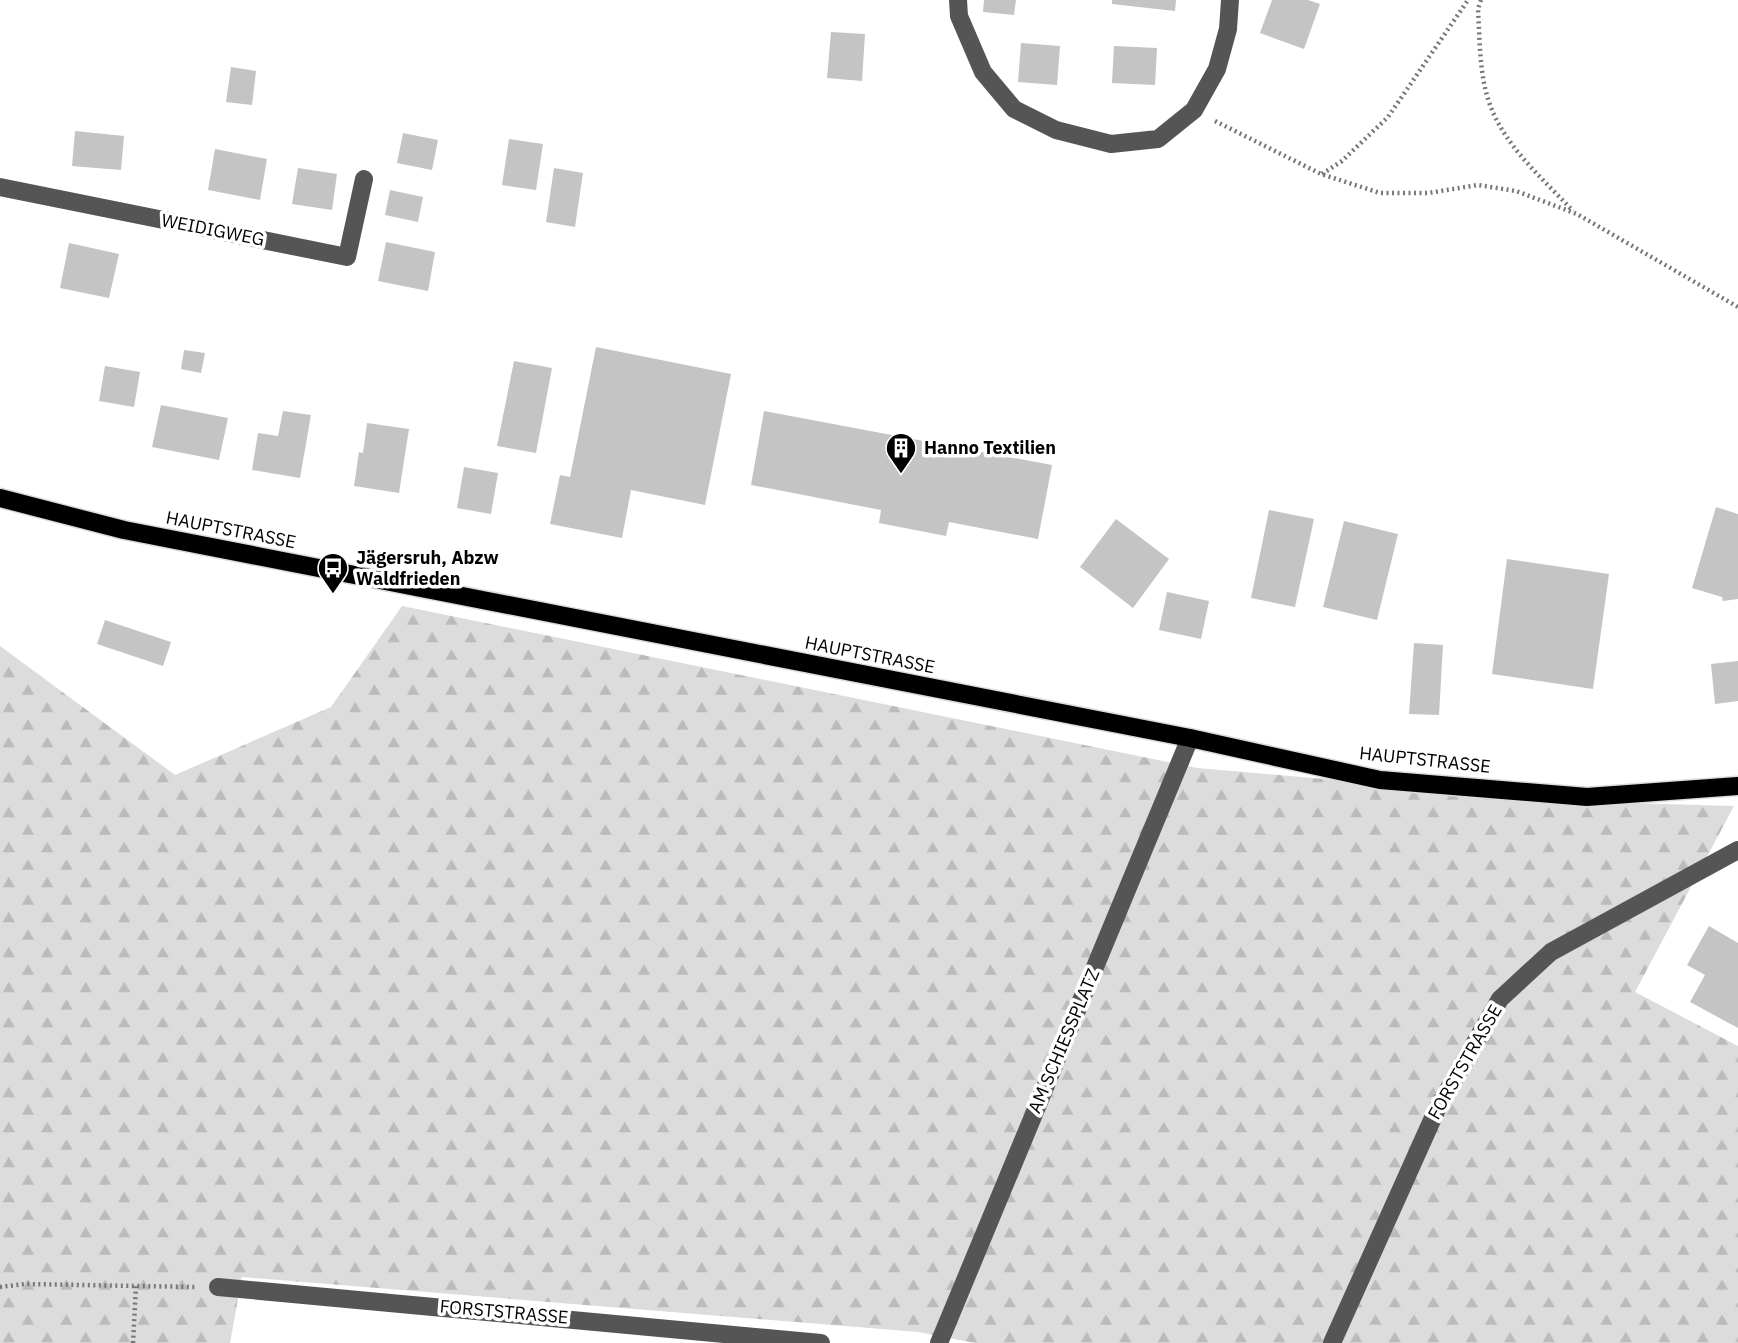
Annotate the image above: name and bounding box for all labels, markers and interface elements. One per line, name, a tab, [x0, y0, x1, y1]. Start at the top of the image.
street label: WEIDIGWEG	[160, 208, 267, 251]
building icon: Hanno Textilien	[884, 431, 918, 475]
place label: Hanno Textilien	[924, 436, 1056, 459]
street label: HAUPTSTRASSE	[164, 506, 298, 553]
place label: Jägersruh, Abzw Waldfrieden	[356, 546, 499, 590]
bus stop icon: Jägersruh, Abzw Waldfrieden	[316, 551, 350, 595]
street label: HAUPTSTRASSE	[803, 631, 937, 678]
street label: HAUPTSTRASSE	[1358, 741, 1492, 778]
street label: AM SCHIESSPLATZ	[1023, 965, 1104, 1116]
street label: FORSTSTRASSE	[1422, 1000, 1507, 1123]
street label: FORSTSTRASSE	[439, 1294, 569, 1329]

